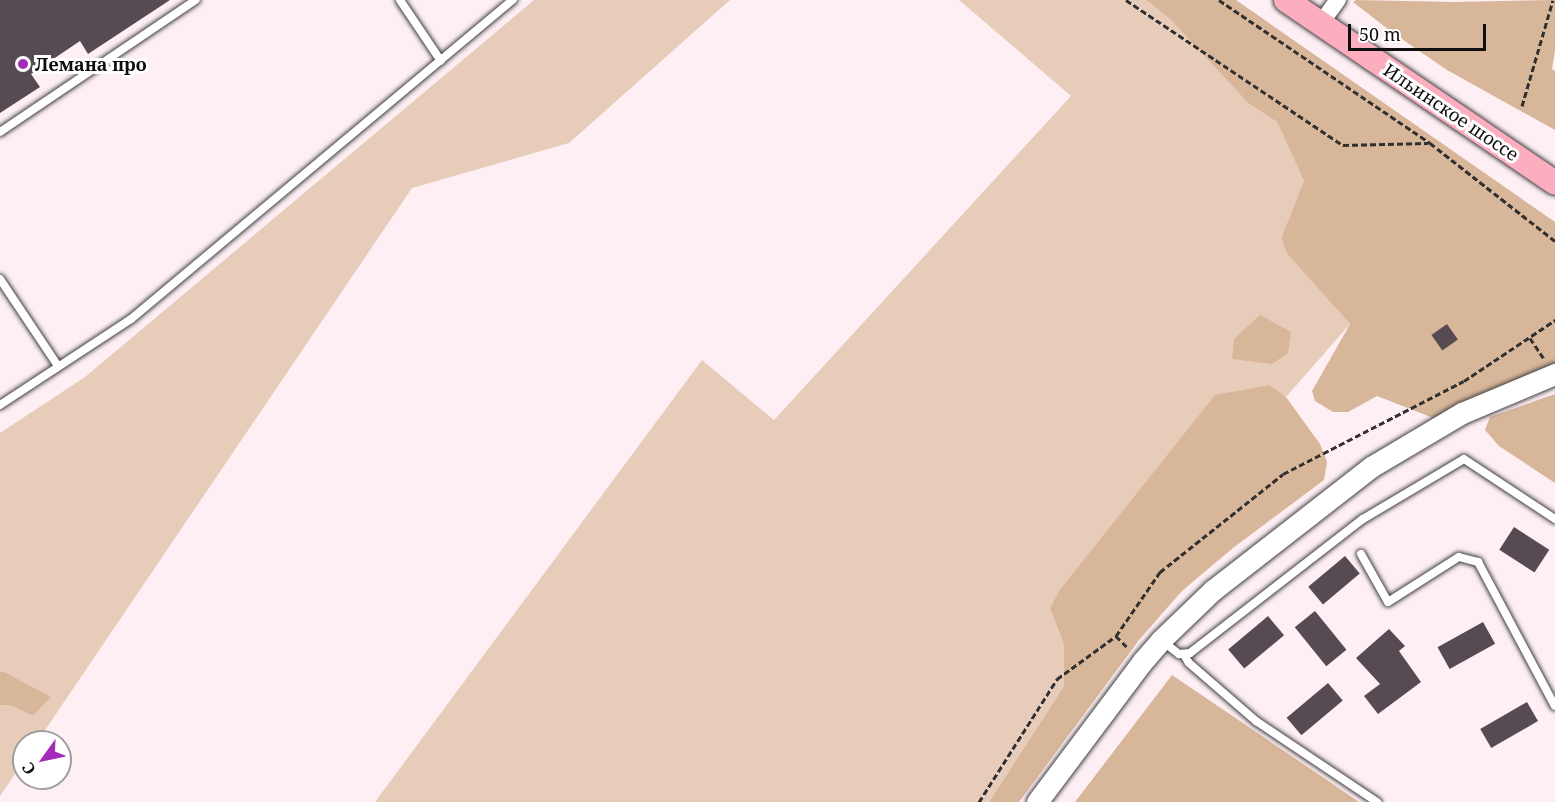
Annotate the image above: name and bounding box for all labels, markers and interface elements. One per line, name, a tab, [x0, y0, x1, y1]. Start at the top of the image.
scale bar	[1351, 12, 1489, 50]
text: 50 m	[1359, 22, 1401, 46]
place label: Лемана про	[35, 53, 147, 75]
marker: Лемана про	[16, 57, 30, 71]
street label: Ильинское шоссе	[1379, 59, 1523, 165]
north arrow	[12, 730, 72, 790]
text: С	[16, 758, 41, 779]

